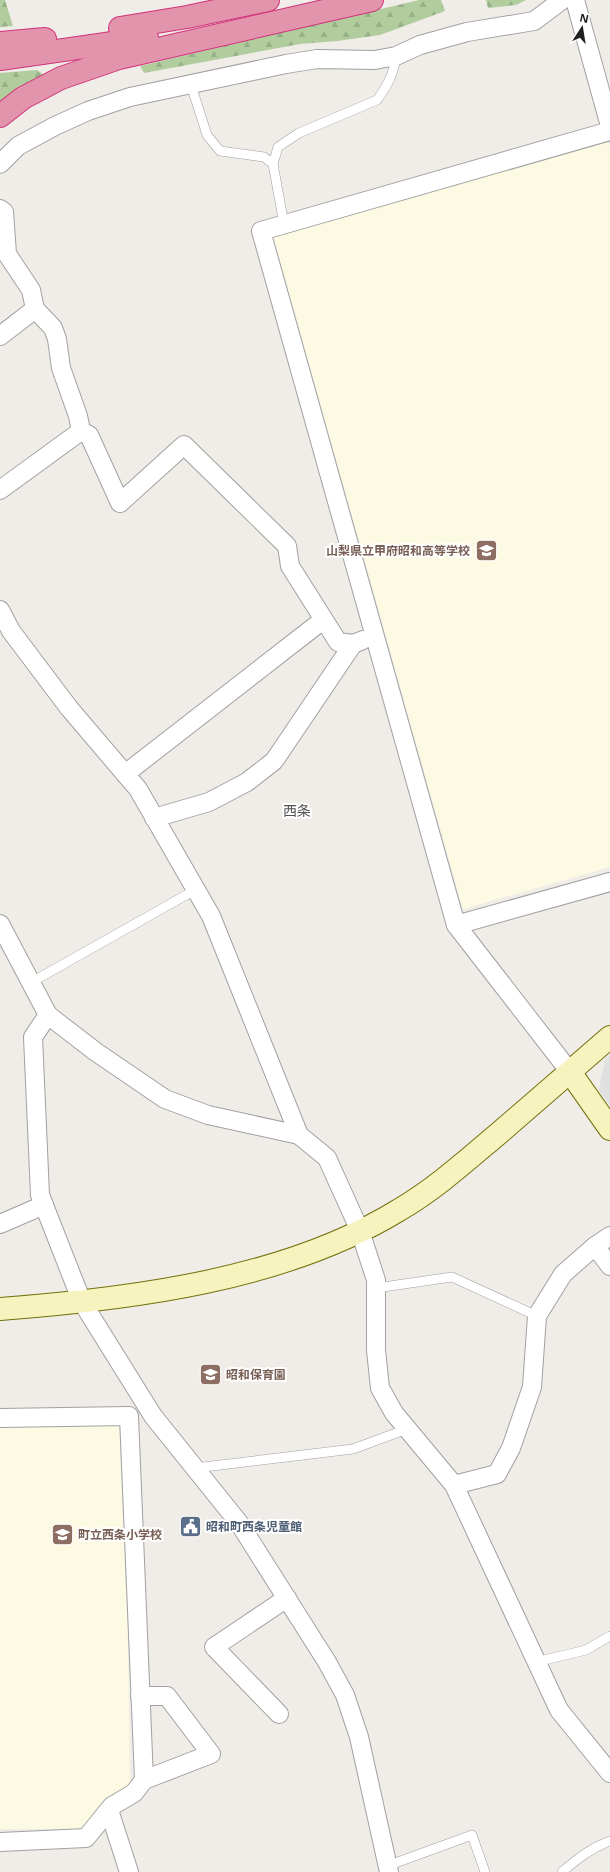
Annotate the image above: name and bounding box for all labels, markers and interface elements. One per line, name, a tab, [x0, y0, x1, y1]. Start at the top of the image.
north arrow	[562, 8, 602, 48]
text: N	[578, 9, 590, 26]
school or university icon: 山梨県立甲府昭和高等学校	[473, 537, 499, 563]
place label: 山梨県立甲府昭和高等学校	[326, 542, 470, 559]
district label: 西条	[283, 801, 311, 820]
school or university icon: 昭和保育園	[197, 1361, 223, 1387]
place label: 昭和保育園	[226, 1366, 286, 1383]
public building icon: 昭和町西条児童館	[177, 1513, 203, 1539]
place label: 昭和町西条児童館	[206, 1518, 302, 1535]
school or university icon: 町立西条小学校	[49, 1521, 75, 1547]
place label: 町立西条小学校	[78, 1526, 162, 1543]

